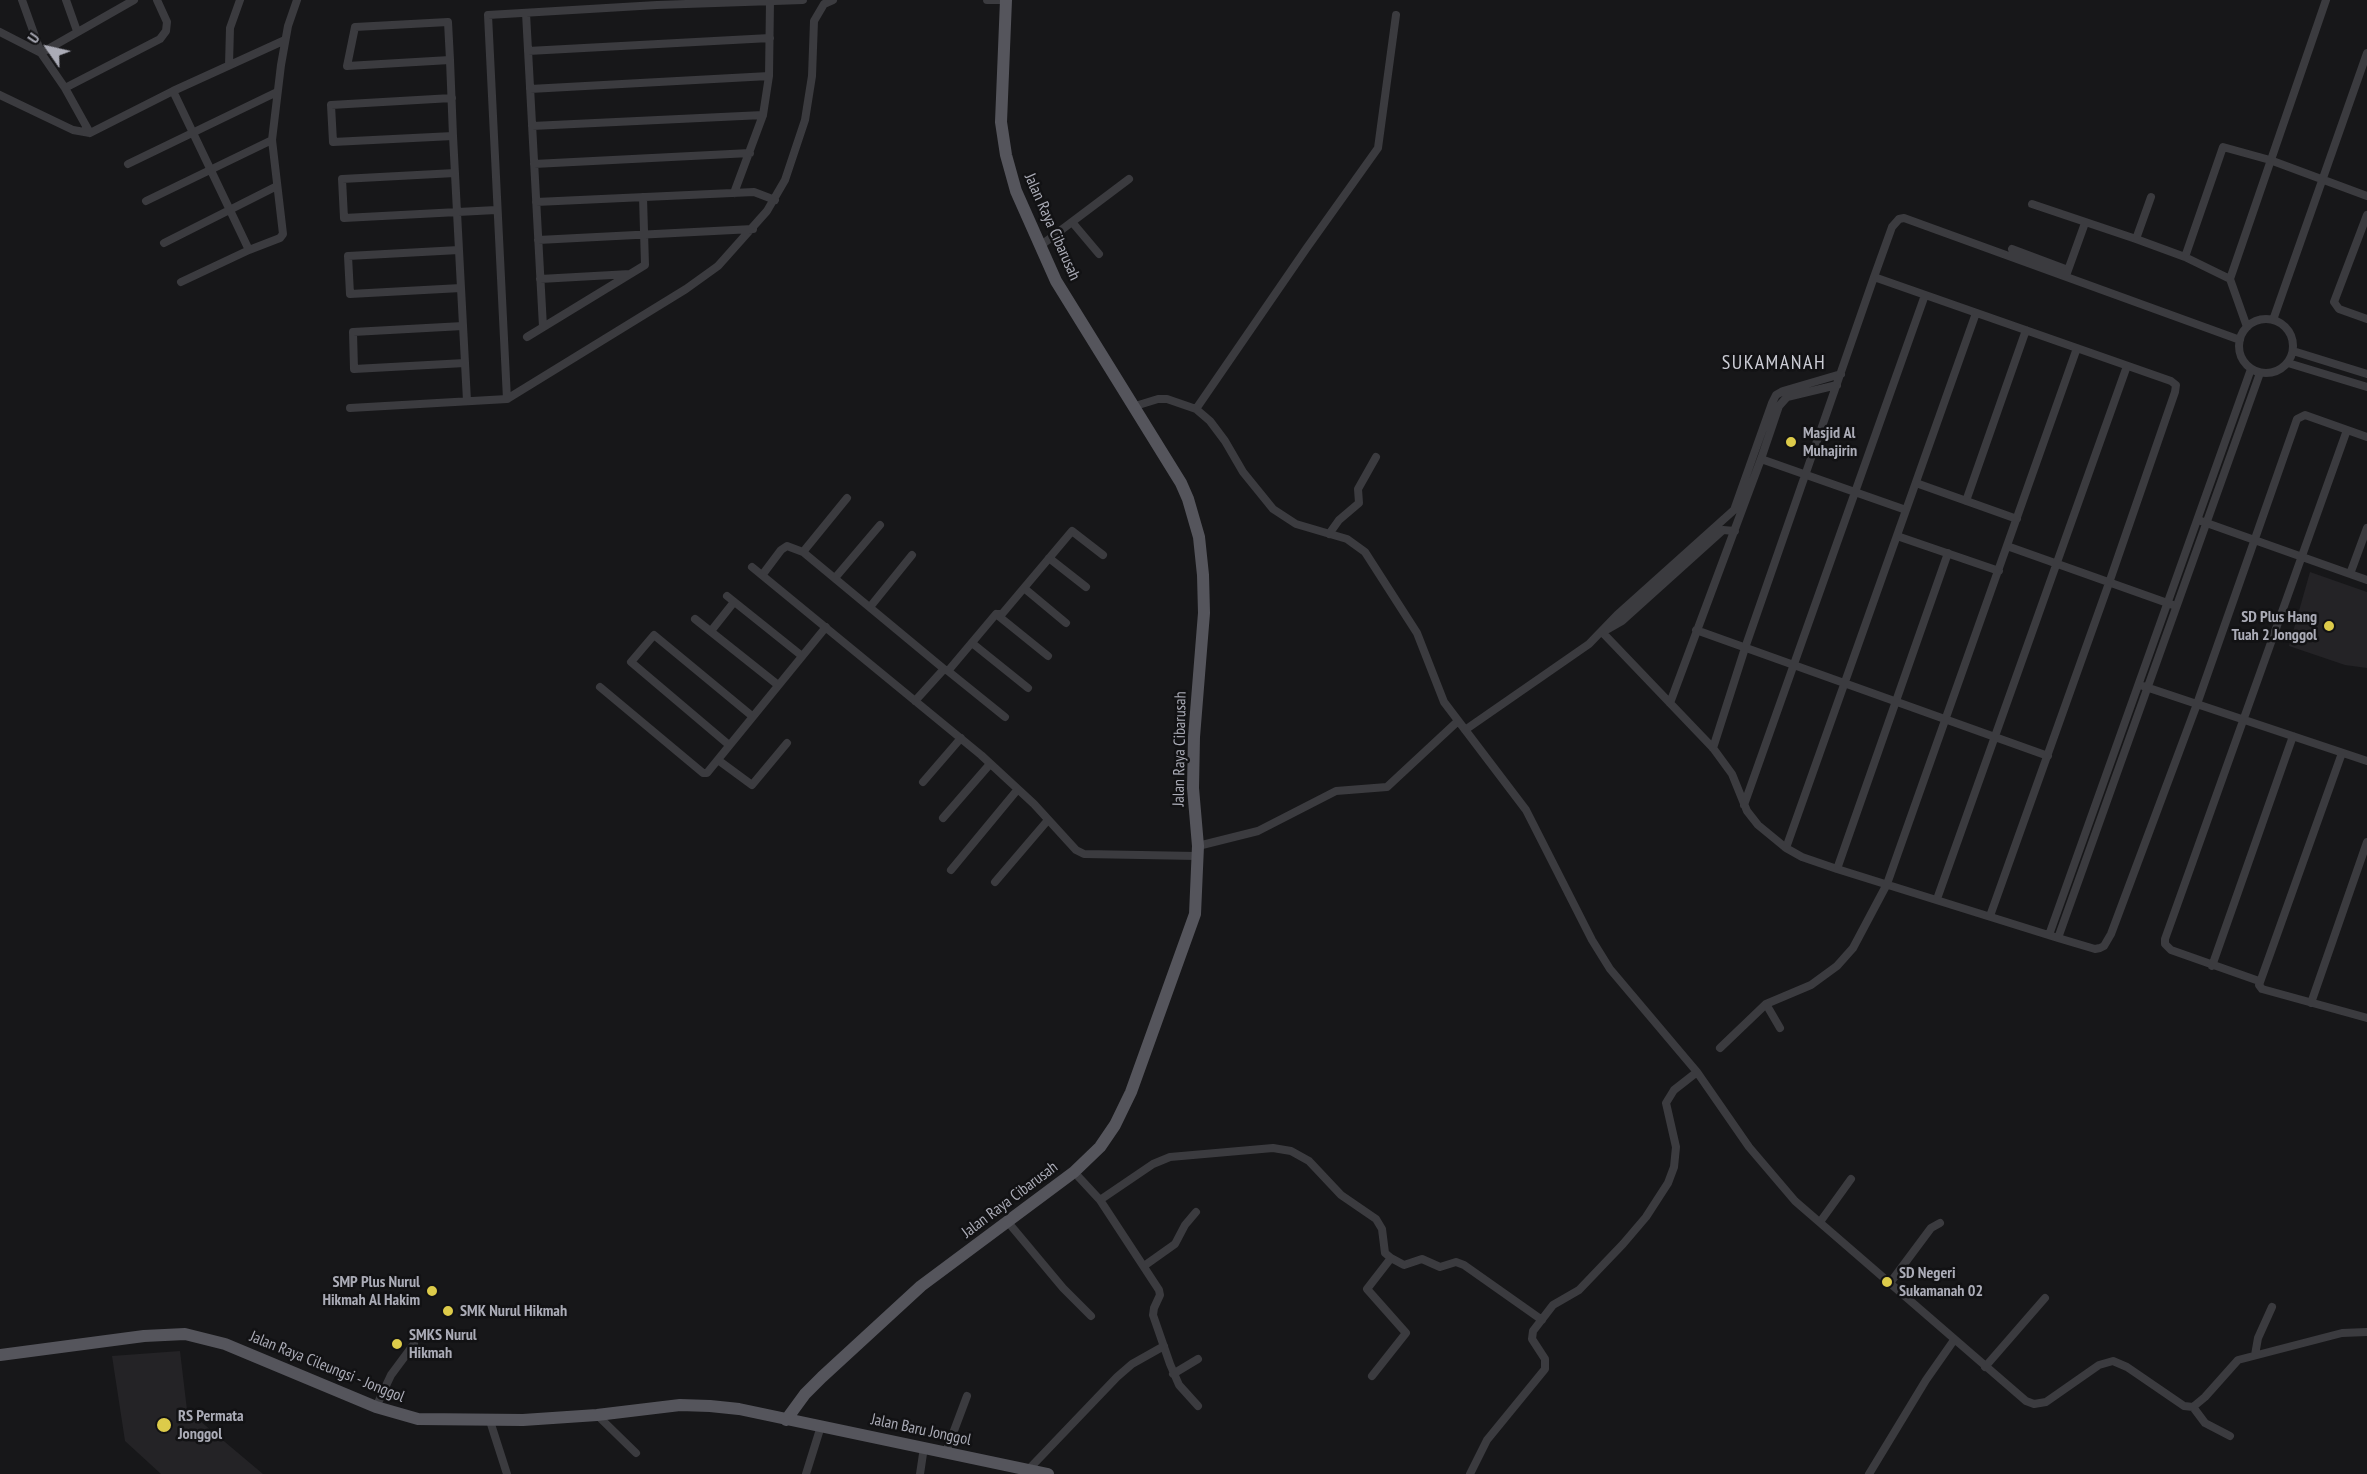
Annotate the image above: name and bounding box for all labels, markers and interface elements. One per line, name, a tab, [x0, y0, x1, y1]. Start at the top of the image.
north arrow	[18, 18, 78, 78]
text: U	[22, 29, 44, 47]
street label: Jalan Raya Cibarusah	[1020, 171, 1084, 283]
district label: SUKAMANAH	[1722, 351, 1826, 375]
place label: Masjid Al Muhajirin	[1803, 423, 1857, 461]
marker: Masjid Al Muhajirin	[1784, 435, 1798, 449]
place label: SD Plus Hang Tuah 2 Jonggol	[2232, 607, 2317, 645]
marker: SD Plus Hang Tuah 2 Jonggol	[2322, 619, 2336, 633]
street label: Jalan Raya Cibarusah	[1169, 691, 1191, 807]
street label: Jalan Raya Cibarusah	[958, 1158, 1062, 1242]
place label: SD Negeri Sukamanah 02	[1899, 1263, 1983, 1301]
place label: SMP Plus Nurul Hikmah Al Hakim	[322, 1272, 420, 1310]
marker: SD Negeri Sukamanah 02	[1880, 1275, 1894, 1289]
marker: SMP Plus Nurul Hikmah Al Hakim	[425, 1284, 439, 1298]
place label: SMK Nurul Hikmah	[460, 1301, 567, 1321]
marker: SMK Nurul Hikmah	[441, 1304, 455, 1318]
place label: SMKS Nurul Hikmah	[409, 1325, 477, 1363]
street label: Jalan Raya Cileungsi - Jonggol	[247, 1327, 407, 1407]
marker: SMKS Nurul Hikmah	[390, 1337, 404, 1351]
place label: RS Permata Jonggol	[178, 1406, 244, 1444]
street label: Jalan Baru Jonggol	[869, 1410, 973, 1450]
marker: RS Permata Jonggol	[155, 1416, 173, 1434]

